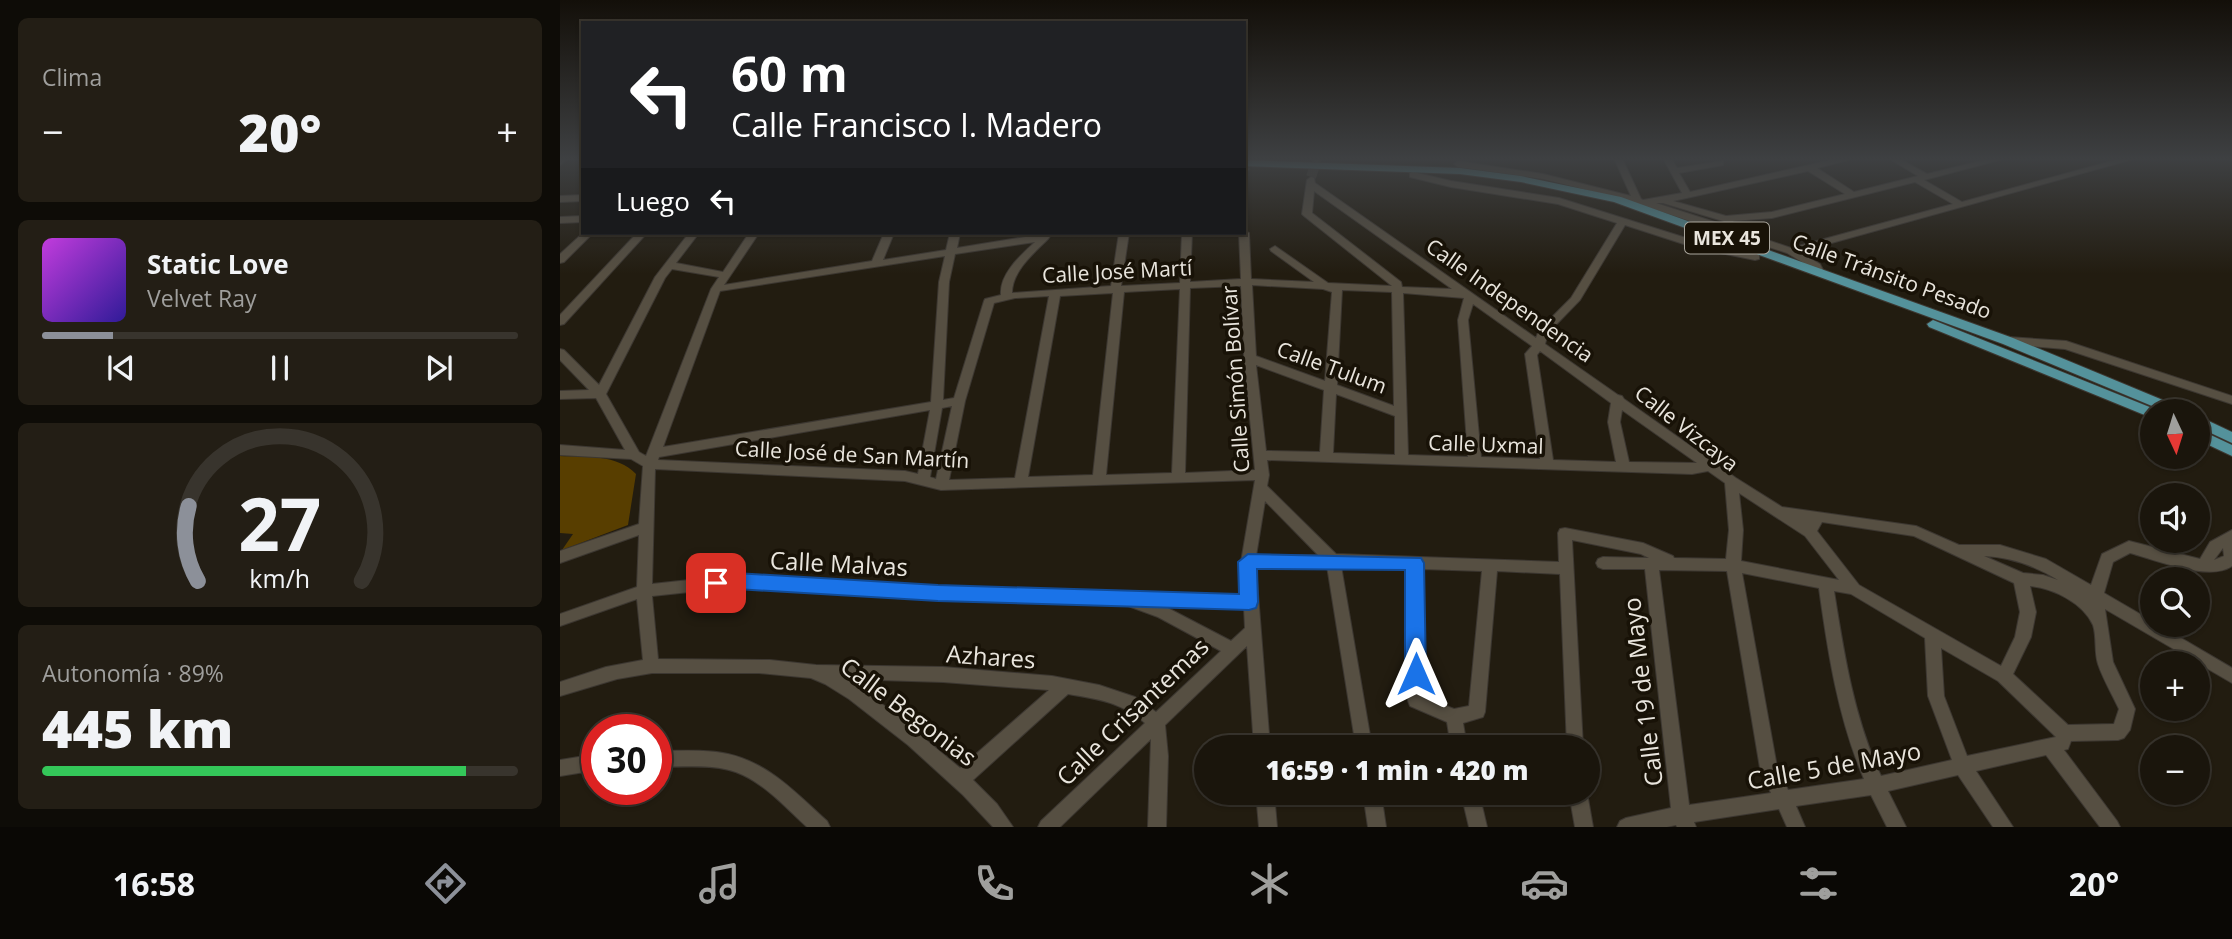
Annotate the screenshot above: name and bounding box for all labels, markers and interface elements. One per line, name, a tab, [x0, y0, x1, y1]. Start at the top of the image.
text: 60 m	[731, 40, 848, 106]
icon: left	[616, 49, 707, 140]
text: Clima	[42, 61, 102, 93]
text: 20°	[239, 96, 321, 167]
text: Calle Francisco I. Madero	[731, 103, 1102, 146]
text: −	[42, 105, 64, 157]
text: +	[496, 105, 518, 157]
icon: left	[704, 182, 742, 220]
text: Luego	[616, 183, 690, 219]
road number: MEX 45	[1685, 222, 1769, 254]
street label: Calle Tránsito Pesado	[1789, 227, 1995, 325]
street label: Calle Independencia	[1421, 232, 1599, 368]
text: Static Love	[147, 246, 289, 282]
street label: Calle José Martí	[1041, 253, 1193, 289]
text: Velvet Ray	[147, 282, 257, 314]
street label: Calle Simón Bolívar	[1214, 284, 1256, 474]
street label: Calle Tulum	[1273, 334, 1391, 400]
icon: previous	[102, 349, 140, 387]
icon: pause	[261, 349, 299, 387]
icon: next	[420, 349, 458, 387]
street label: Calle Vizcaya	[1629, 379, 1745, 477]
north arrow	[2140, 399, 2210, 469]
map controls	[2140, 399, 2210, 805]
street label: Calle Uxmal	[1428, 428, 1544, 460]
street label: Calle José de San Martín	[734, 434, 970, 474]
text: 27	[238, 473, 322, 572]
button: sound	[2140, 483, 2210, 553]
street label: Calle Malvas	[769, 543, 909, 583]
pin	[686, 553, 746, 613]
text: km/h	[250, 560, 310, 594]
icon: arrive	[697, 564, 735, 602]
button: search	[2140, 567, 2210, 637]
street label: Calle 19 de Mayo	[1614, 596, 1670, 788]
street label: Calle Crisantemas	[1049, 630, 1215, 792]
street label: Azhares	[945, 636, 1037, 676]
position arrow	[1379, 637, 1453, 711]
street label: Calle Begonias	[834, 649, 984, 773]
button: +	[2140, 651, 2210, 721]
text: Autonomía · 89%	[42, 657, 224, 689]
text: 445 km	[42, 692, 233, 763]
speed limit sign: 30	[581, 714, 672, 805]
street label: Calle 5 de Mayo	[1744, 733, 1924, 797]
button: −	[2140, 735, 2210, 805]
text: 16:59 · 1 min · 420 m	[1266, 752, 1528, 788]
icon: directions	[421, 859, 470, 908]
icon: music	[695, 859, 744, 908]
icon: phone	[970, 859, 1019, 908]
icon: climate	[1245, 859, 1294, 908]
icon: car	[1520, 859, 1569, 908]
icon: filters	[1794, 859, 1843, 908]
text: 16:58	[113, 862, 195, 905]
text: 20°	[2069, 862, 2119, 905]

